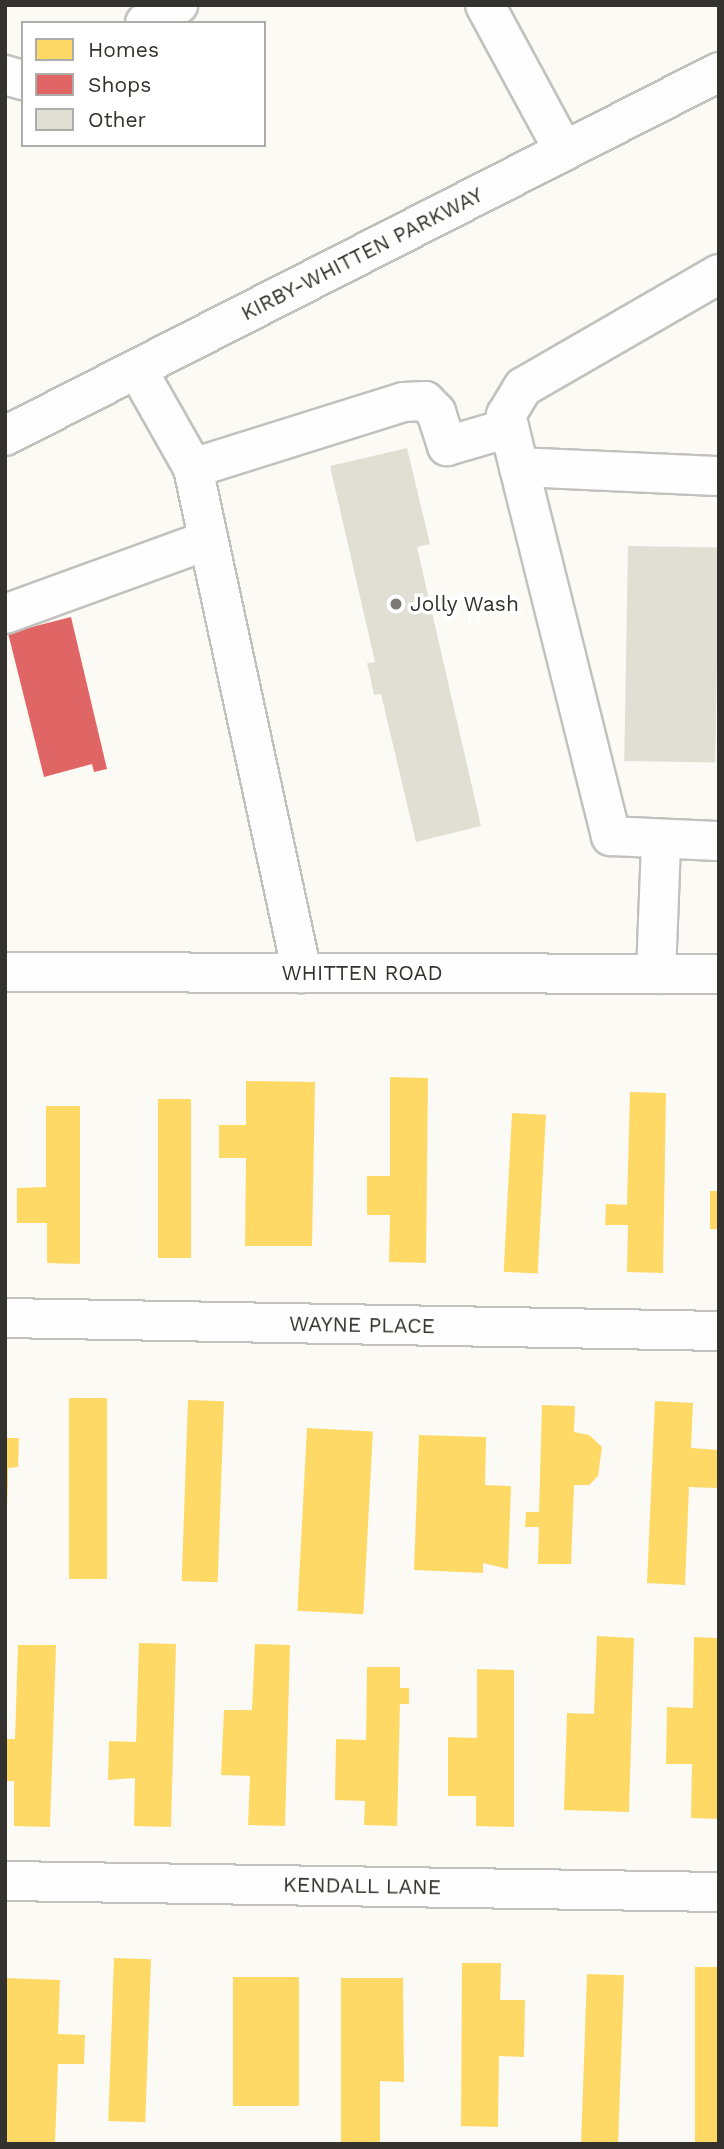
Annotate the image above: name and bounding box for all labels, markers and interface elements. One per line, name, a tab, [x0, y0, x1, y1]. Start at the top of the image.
legend	[21, 21, 266, 147]
text: Homes	[88, 37, 159, 62]
text: Shops	[88, 72, 151, 97]
text: Other	[88, 107, 146, 132]
street label: KIRBY-WHITTEN PARKWAY	[237, 182, 487, 326]
place label: Jolly Wash	[410, 591, 520, 617]
marker: Jolly Wash	[388, 596, 404, 612]
street label: WHITTEN ROAD	[281, 960, 443, 986]
street label: WAYNE PLACE	[289, 1311, 435, 1339]
street label: KENDALL LANE	[282, 1872, 442, 1900]

